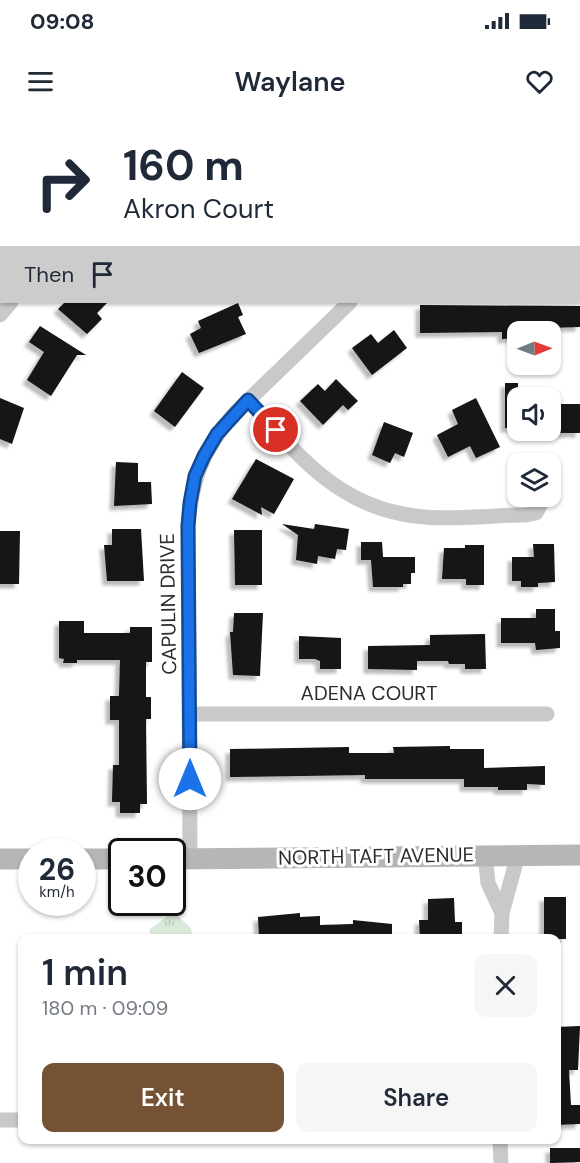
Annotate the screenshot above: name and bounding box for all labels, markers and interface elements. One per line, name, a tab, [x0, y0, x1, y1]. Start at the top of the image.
text: 09:08	[30, 7, 94, 36]
text: Waylane	[234, 64, 346, 99]
icon: menu	[24, 65, 57, 98]
icon: heart	[523, 65, 556, 98]
text: 160 m	[123, 138, 244, 193]
icon: right	[24, 144, 102, 222]
text: Akron Court	[123, 191, 274, 226]
icon: arrive	[86, 258, 119, 291]
text: Then	[24, 260, 74, 289]
north arrow	[507, 321, 561, 375]
map controls	[507, 321, 561, 507]
button: sound	[507, 387, 561, 441]
pin	[250, 404, 301, 455]
icon: arrive	[259, 413, 292, 446]
button: layers	[507, 453, 561, 507]
street label: CAPULIN DRIVE	[154, 533, 182, 675]
street label: ADENA COURT	[301, 680, 437, 706]
position arrow	[158, 747, 222, 811]
speed limit sign: 30	[108, 838, 186, 916]
street label: NORTH TAFT AVENUE	[278, 841, 474, 871]
text: 26	[39, 850, 75, 889]
text: km/h	[39, 882, 75, 902]
text: 1 min	[42, 949, 128, 996]
button: close	[474, 954, 537, 1017]
text: 180 m · 09:09	[42, 995, 168, 1021]
button: Exit	[42, 1063, 284, 1132]
button: Share	[296, 1063, 537, 1132]

